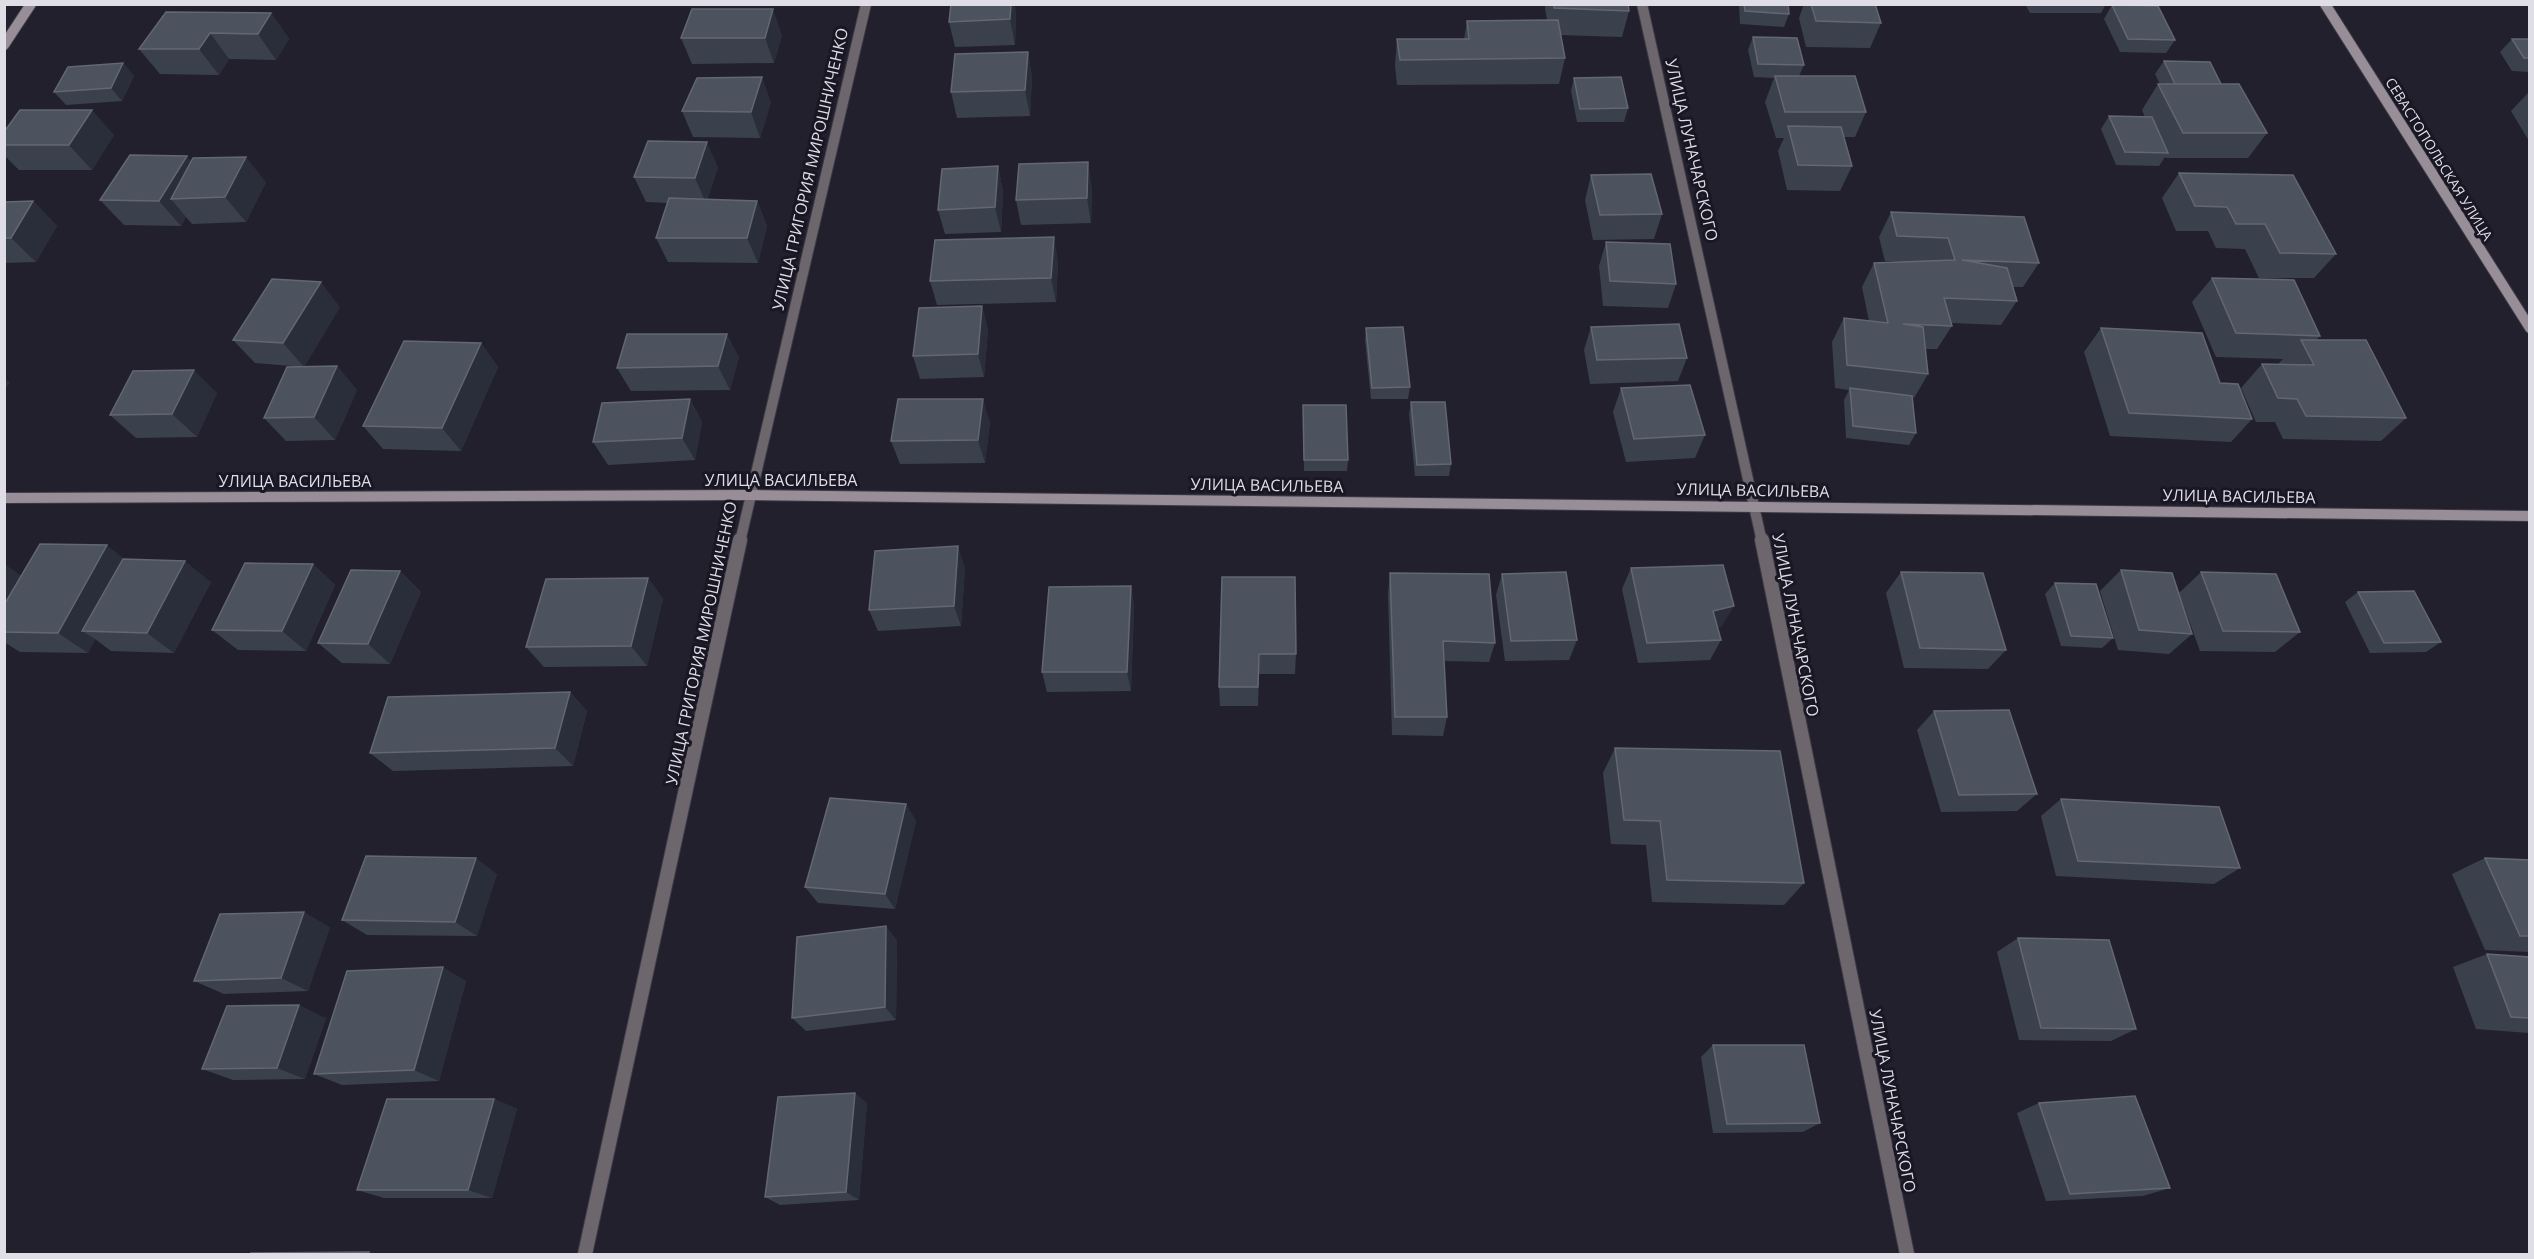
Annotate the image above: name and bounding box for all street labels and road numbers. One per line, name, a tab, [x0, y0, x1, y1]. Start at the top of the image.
street label: УЛИЦА ГРИГОРИЯ МИРОШНИЧЕНКО	[767, 26, 853, 312]
street label: УЛИЦА ЛУНАЧАРСКОГО	[1660, 57, 1724, 243]
street label: СЕВАСТОПОЛЬСКАЯ УЛИЦА	[2381, 74, 2498, 244]
street label: УЛИЦА ВАСИЛЬЕВА	[705, 469, 858, 491]
street label: УЛИЦА ВАСИЛЬЕВА	[219, 470, 372, 492]
street label: УЛИЦА ВАСИЛЬЕВА	[1190, 473, 1344, 497]
street label: УЛИЦА ВАСИЛЬЕВА	[1676, 478, 1830, 502]
street label: УЛИЦА ВАСИЛЬЕВА	[2162, 484, 2316, 508]
street label: УЛИЦА ГРИГОРИЯ МИРОШНИЧЕНКО	[660, 499, 742, 787]
street label: УЛИЦА ЛУНАЧАРСКОГО	[1767, 531, 1825, 719]
street label: УЛИЦА ЛУНАЧАРСКОГО	[1864, 1007, 1922, 1195]

